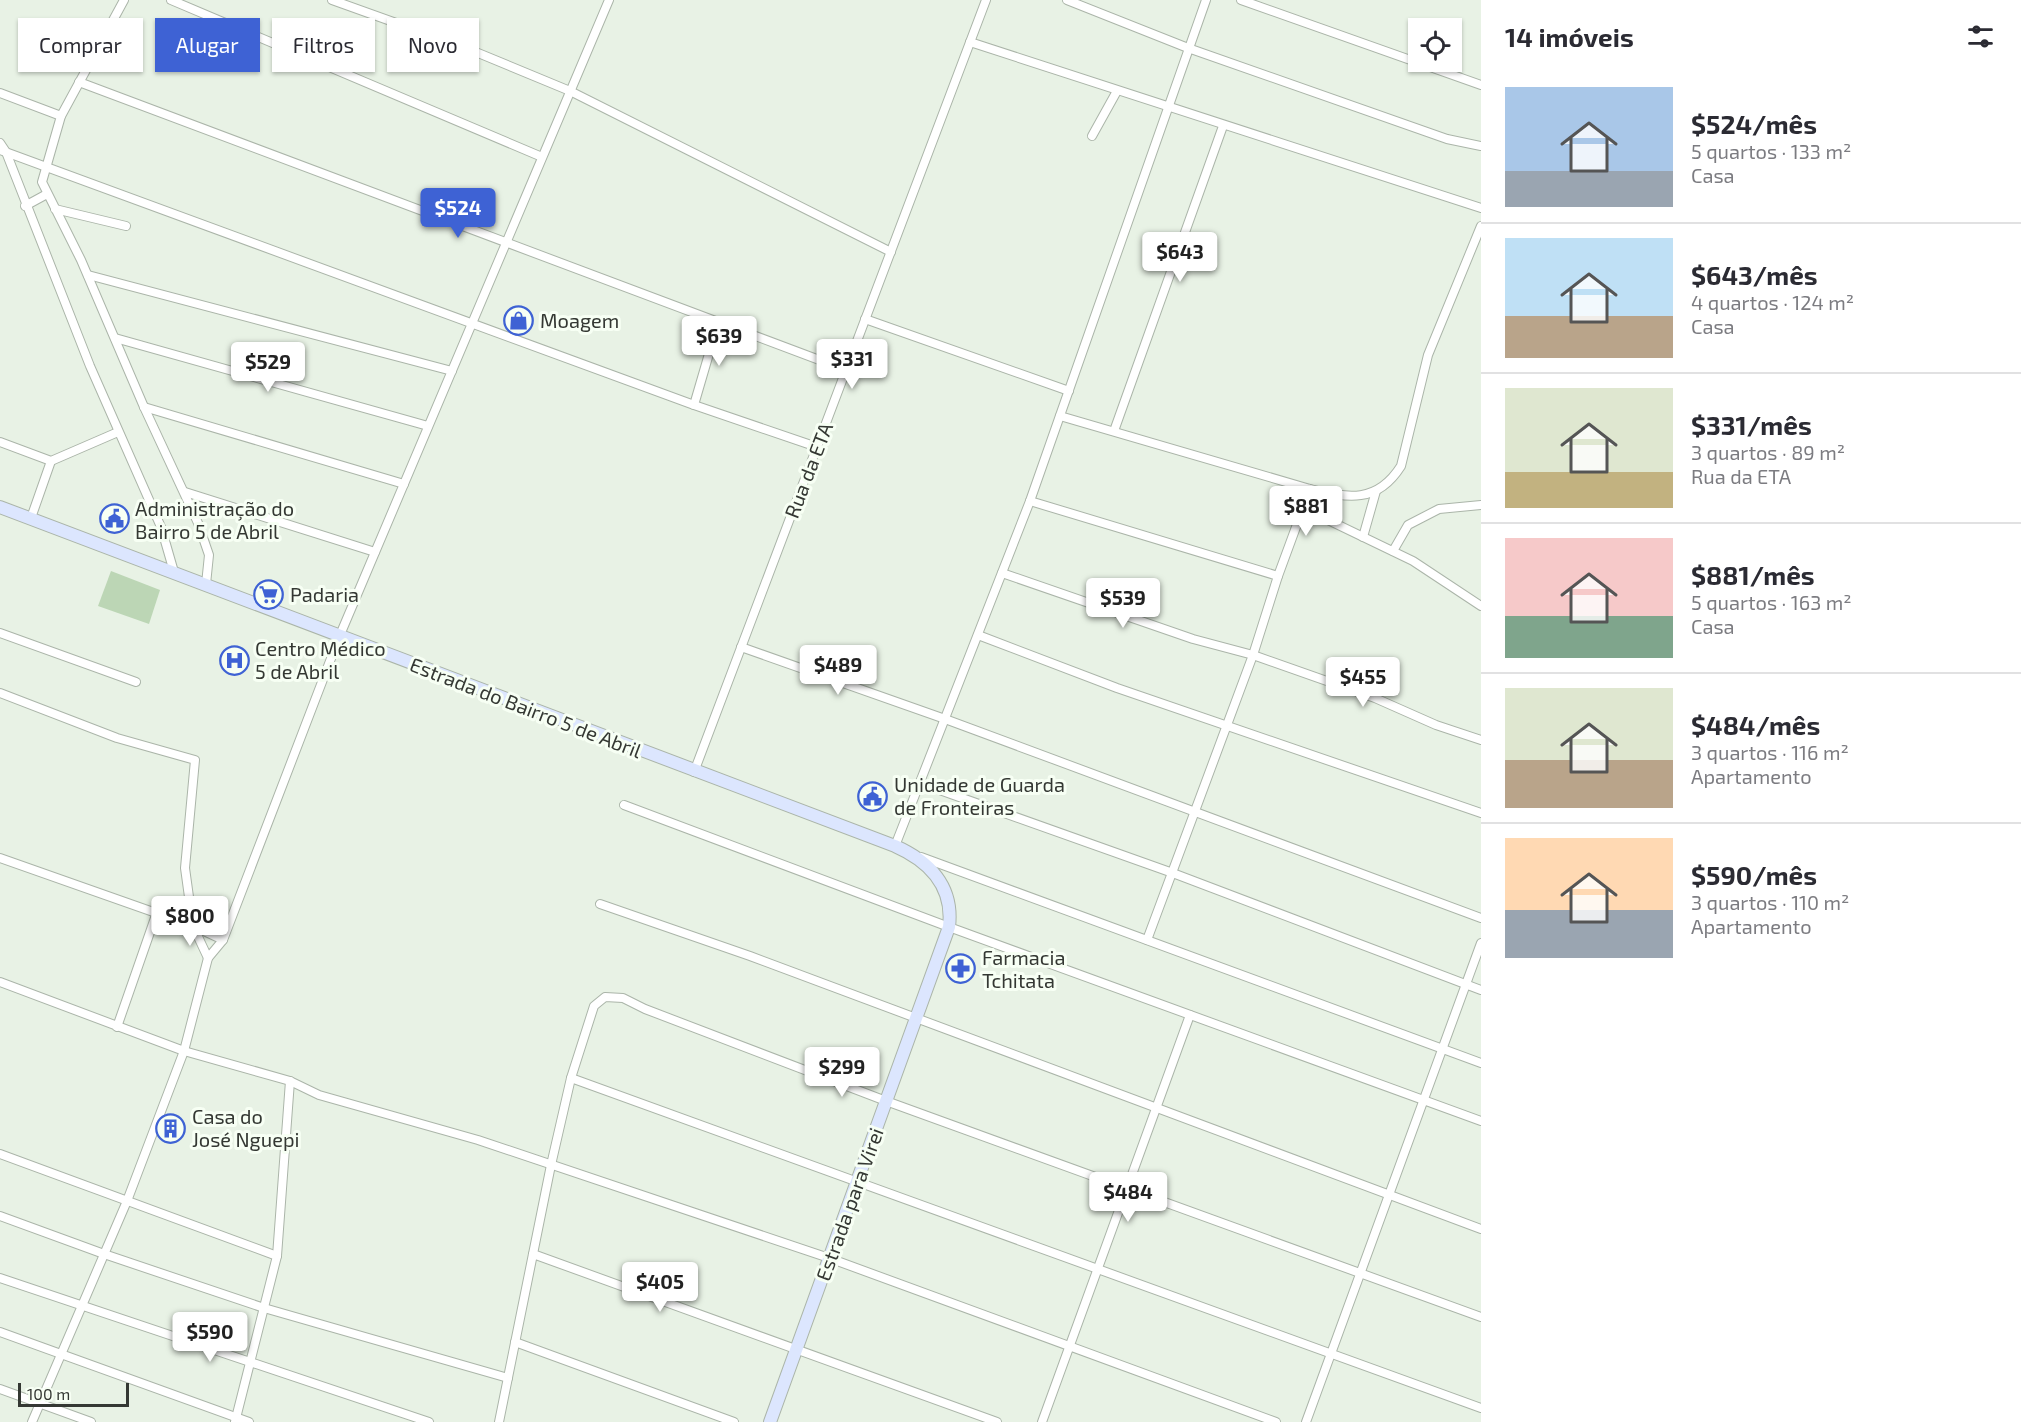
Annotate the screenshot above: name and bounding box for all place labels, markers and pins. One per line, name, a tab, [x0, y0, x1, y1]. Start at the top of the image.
pin: $524	[422, 188, 494, 239]
pin: $643	[1144, 232, 1216, 283]
shop icon: Moagem	[503, 304, 535, 336]
place label: Moagem	[540, 308, 619, 332]
pin: $639	[683, 316, 755, 367]
pin: $331	[816, 339, 888, 390]
pin: $529	[232, 342, 304, 393]
pin: $881	[1270, 486, 1342, 537]
place label: Administração do Bairro 5 de Abril	[135, 496, 294, 543]
public building icon: Administração do Bairro 5 de Abril	[98, 503, 130, 535]
supermarket icon: Padaria	[253, 578, 285, 610]
pin: $539	[1087, 578, 1159, 629]
place label: Padaria	[290, 582, 359, 606]
place label: Centro Médico 5 de Abril	[255, 636, 386, 683]
hospital icon: Centro Médico 5 de Abril	[218, 644, 250, 676]
pin: $489	[802, 645, 874, 696]
pin: $455	[1327, 657, 1399, 708]
place label: Unidade de Guarda de Fronteiras	[894, 772, 1065, 819]
public building icon: Unidade de Guarda de Fronteiras	[857, 780, 889, 812]
pin: $800	[154, 896, 226, 947]
place label: Farmacia Tchitata	[982, 945, 1066, 992]
pharmacy icon: Farmacia Tchitata	[945, 952, 977, 984]
pin: $299	[806, 1047, 878, 1098]
place label: Casa do José Nguepi	[192, 1104, 299, 1151]
building icon: Casa do José Nguepi	[155, 1112, 187, 1144]
pin: $484	[1092, 1172, 1164, 1223]
pin: $405	[624, 1262, 696, 1313]
pin: $590	[174, 1312, 246, 1363]

